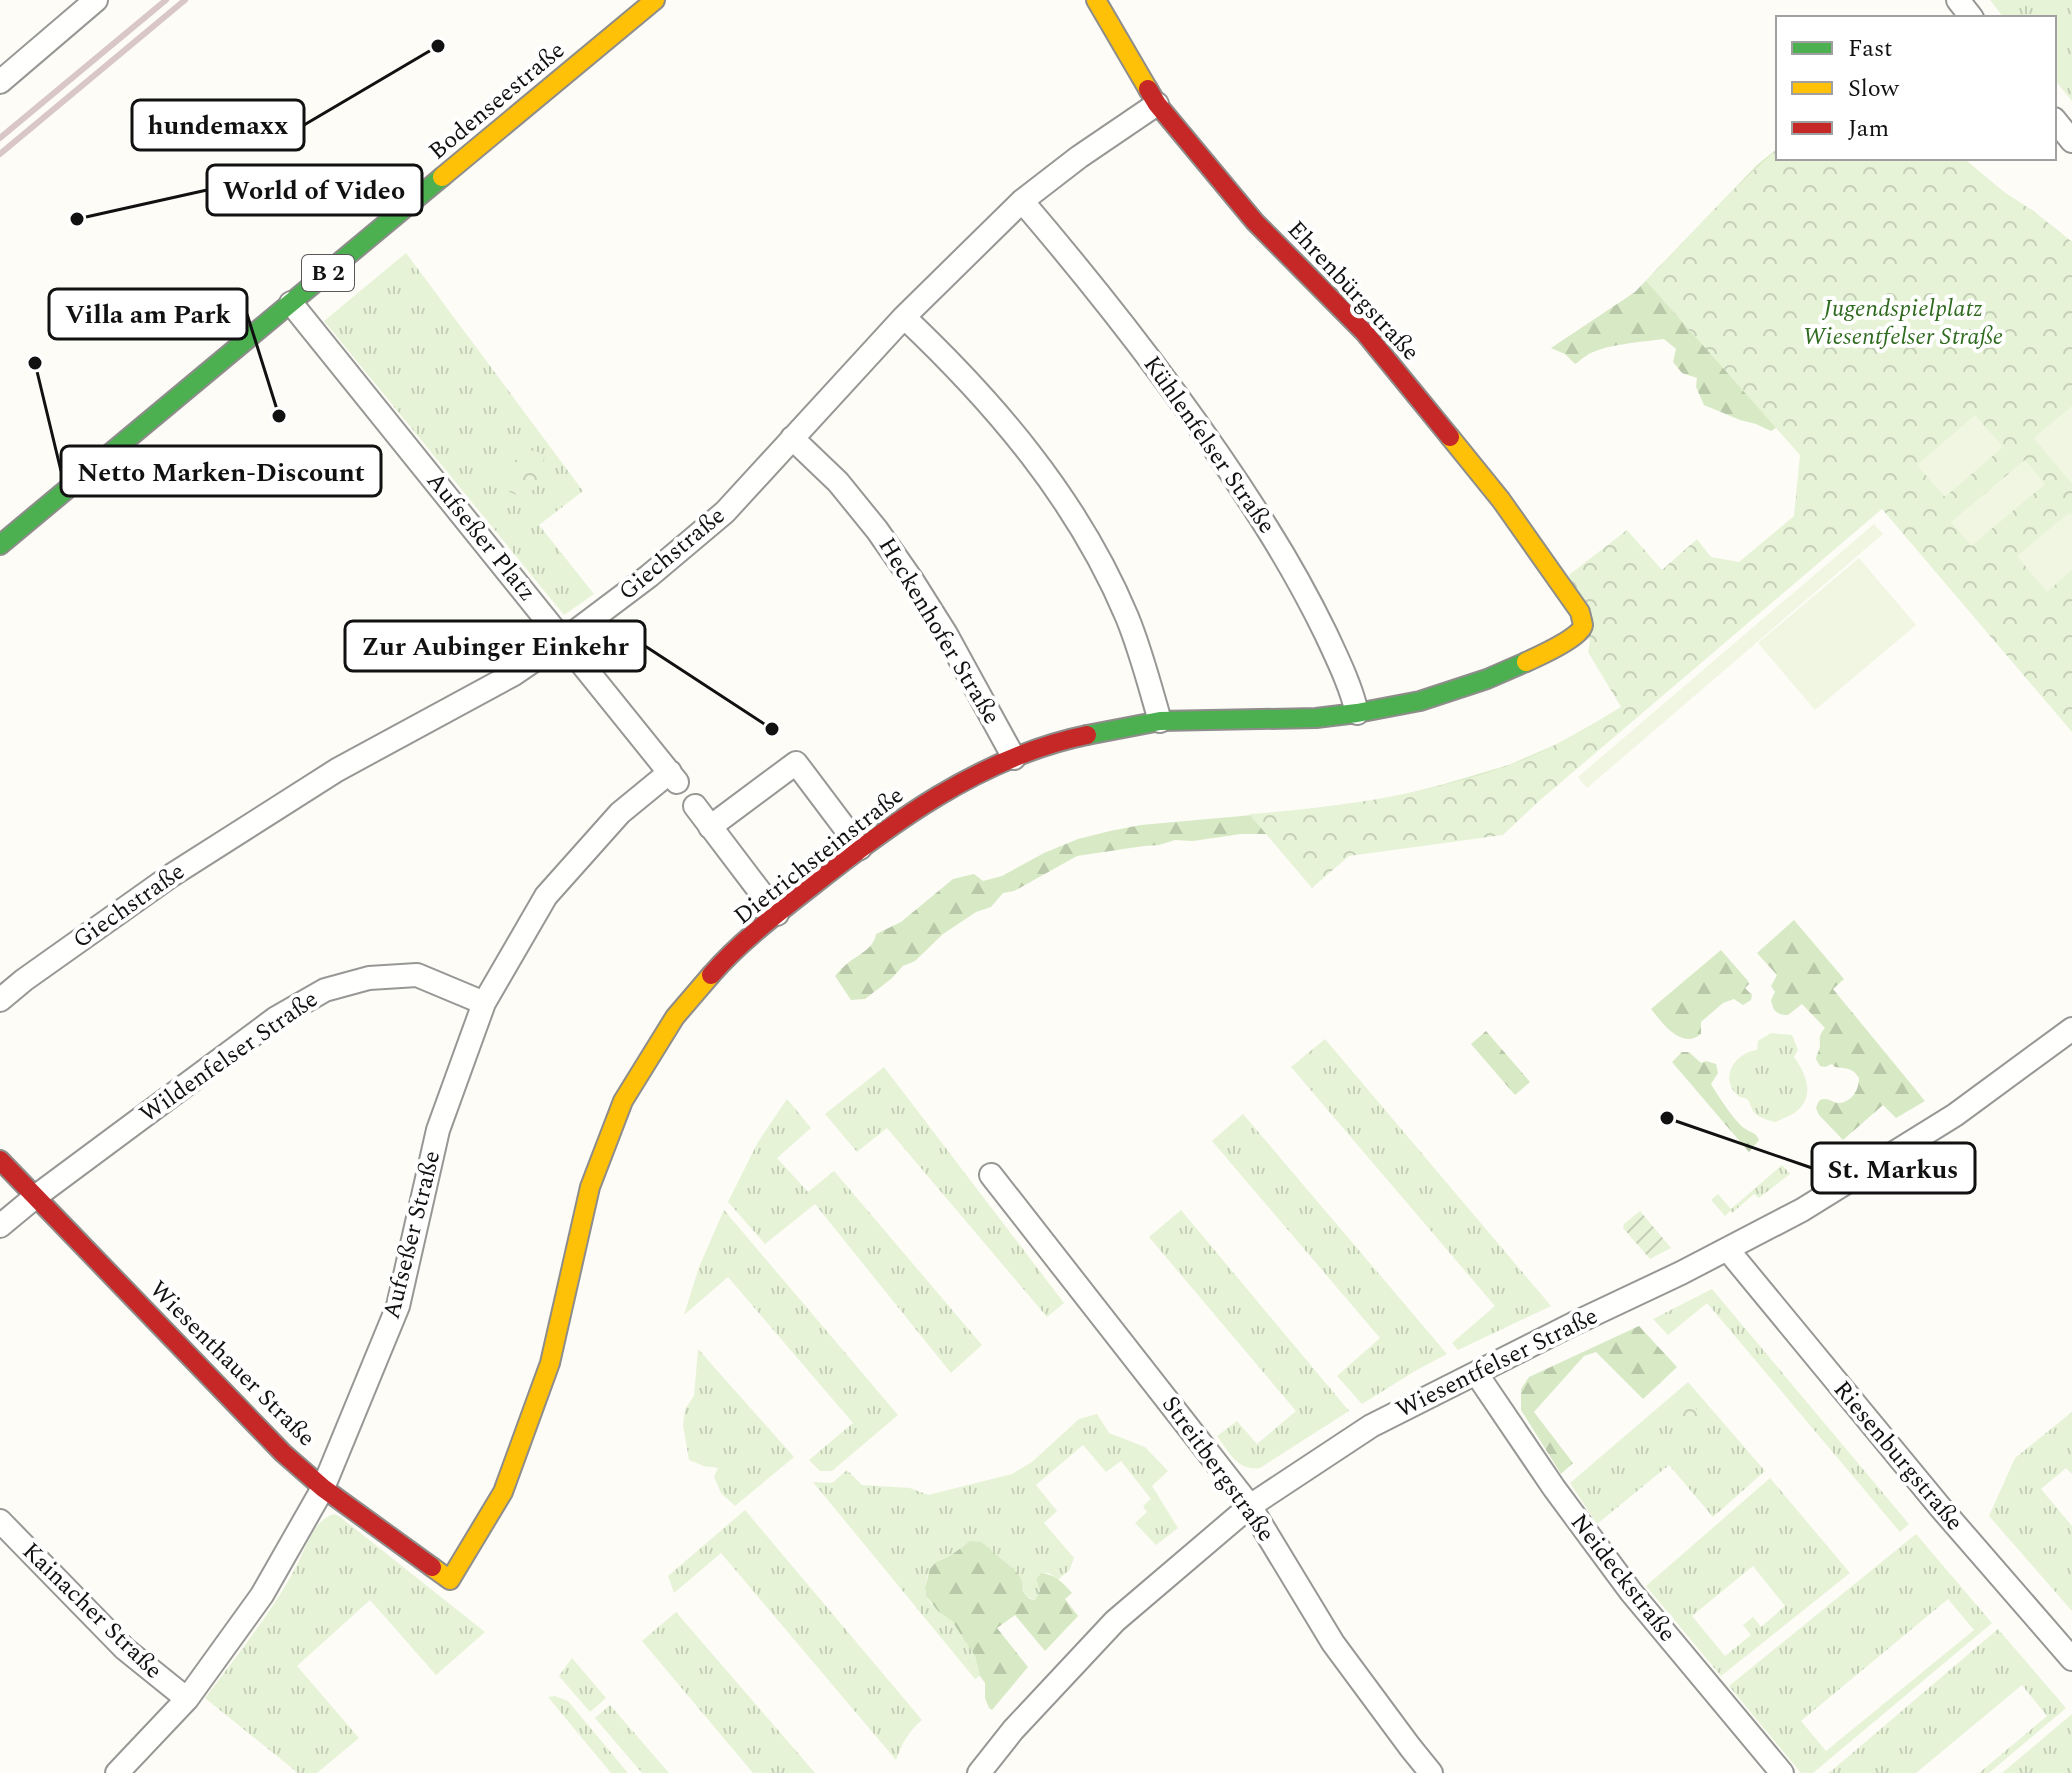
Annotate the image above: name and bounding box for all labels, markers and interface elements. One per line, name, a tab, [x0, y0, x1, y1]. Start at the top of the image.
legend	[1776, 16, 2056, 160]
text: Fast	[1848, 31, 1893, 67]
street label: Bodenseestraße	[421, 33, 573, 169]
text: Slow	[1848, 71, 1900, 107]
callout: hundemaxx	[132, 100, 304, 150]
text: hundemaxx	[148, 106, 288, 146]
text: Jam	[1848, 111, 1889, 147]
callout: World of Video	[207, 165, 422, 215]
text: World of Video	[223, 171, 405, 211]
street label: Ehrenbürgstraße	[1278, 213, 1428, 369]
road number: B 2	[302, 255, 354, 291]
callout: Villa am Park	[49, 289, 247, 339]
park label: Jugendspielplatz Wiesentfelser Straße	[1803, 291, 2003, 355]
text: Villa am Park	[65, 295, 231, 335]
street label: Kühlenfelser Straße	[1134, 349, 1284, 541]
callout: Netto Marken-Discount	[61, 446, 381, 496]
text: Netto Marken-Discount	[77, 453, 365, 493]
street label: Aufseßer Platz	[418, 465, 544, 609]
street label: Giechstraße	[611, 499, 733, 609]
street label: Heckenhofer Straße	[869, 531, 1009, 731]
callout: Zur Aubinger Einkehr	[345, 621, 645, 671]
text: Zur Aubinger Einkehr	[361, 627, 630, 667]
street label: Dietrichsteinstraße	[726, 778, 912, 934]
street label: Giechstraße	[66, 854, 192, 958]
street label: Wildenfelser Straße	[132, 982, 326, 1132]
callout: St. Markus	[1812, 1143, 1975, 1193]
street label: Aufseßer Straße	[374, 1147, 450, 1323]
text: St. Markus	[1828, 1150, 1958, 1190]
street label: Wiesenthauer Straße	[141, 1273, 323, 1455]
street label: Wiesentfelser Straße	[1390, 1298, 1604, 1428]
street label: Riesenburgstraße	[1824, 1373, 1972, 1539]
street label: Streitbergstraße	[1153, 1388, 1283, 1550]
street label: Neideckstraße	[1561, 1506, 1685, 1650]
street label: Kainacher Straße	[13, 1534, 171, 1688]

